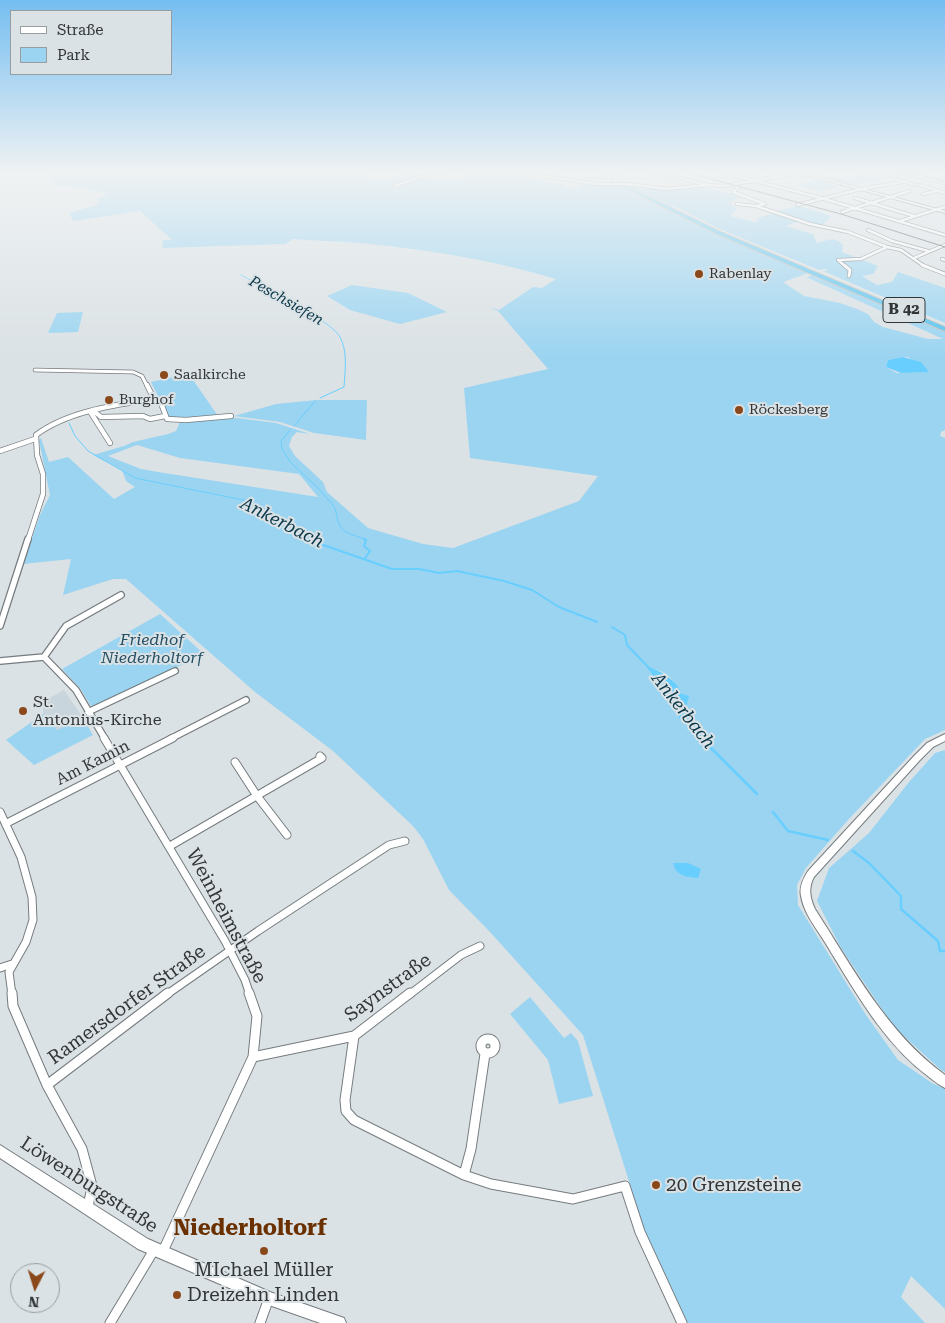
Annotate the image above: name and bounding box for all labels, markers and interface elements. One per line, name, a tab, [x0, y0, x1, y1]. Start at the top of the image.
legend	[10, 10, 172, 75]
text: Straße	[57, 21, 104, 39]
text: Park	[57, 46, 90, 64]
place label: Rabenlay	[709, 266, 772, 282]
marker: Rabenlay	[693, 268, 705, 280]
water label: Peschsiefen	[246, 272, 326, 330]
road number: B 42	[883, 298, 925, 322]
place label: Saalkirche	[174, 367, 246, 383]
marker: Saalkirche	[158, 369, 170, 381]
place label: Burghof	[119, 392, 173, 408]
marker: Burghof	[103, 394, 115, 406]
place label: Röckesberg	[749, 402, 828, 418]
marker: Röckesberg	[733, 404, 745, 416]
water label: Ankerbach	[237, 493, 327, 553]
park label: Friedhof Niederholtorf	[101, 630, 203, 668]
water label: Ankerbach	[647, 669, 719, 753]
place label: St. Antonius-Kirche	[33, 692, 161, 730]
marker: St. Antonius-Kirche	[17, 705, 29, 717]
street label: Am Kamin	[53, 736, 133, 790]
street label: Weinheimstraße	[181, 845, 271, 987]
street label: Ramersdorfer Straße	[44, 940, 210, 1070]
street label: Saynstraße	[340, 949, 436, 1027]
street label: Löwenburgstraße	[16, 1132, 162, 1238]
place label: 20 Grenzsteine	[666, 1174, 801, 1196]
marker: 20 Grenzsteine	[650, 1179, 662, 1191]
district label: Niederholtorf	[173, 1216, 327, 1242]
marker: MIchael Müller	[258, 1245, 270, 1257]
place label: MIchael Müller	[195, 1259, 333, 1281]
north arrow	[10, 1263, 60, 1313]
place label: Dreizehn Linden	[187, 1284, 339, 1306]
marker: Dreizehn Linden	[171, 1289, 183, 1301]
text: N	[28, 1294, 40, 1310]

